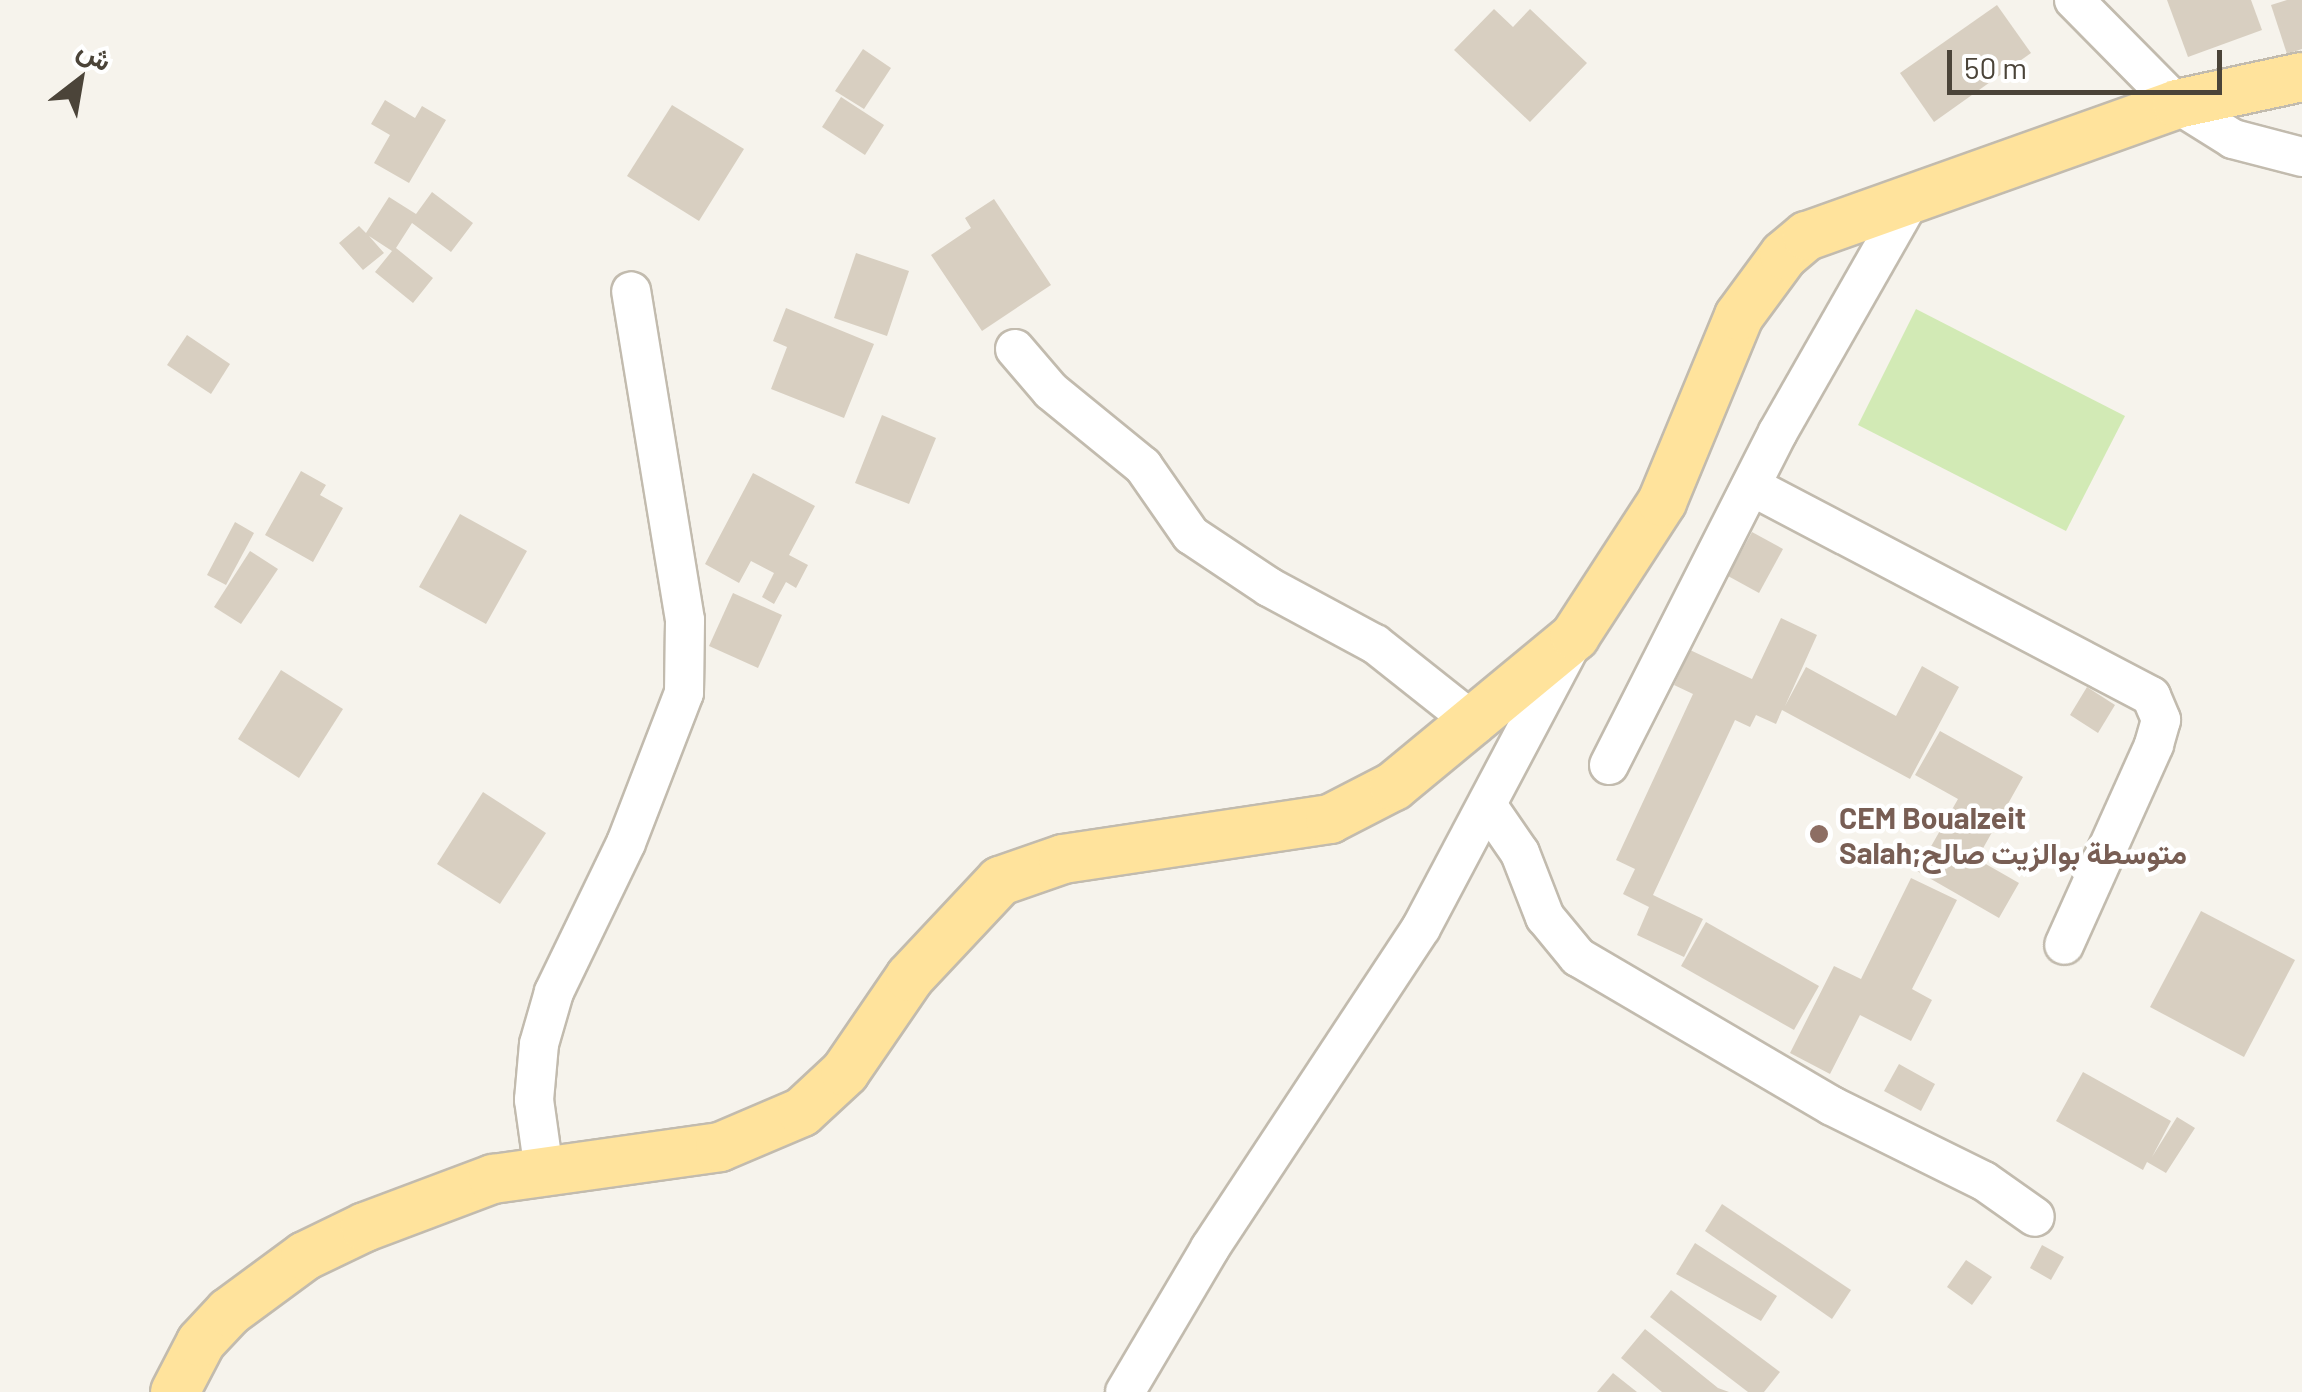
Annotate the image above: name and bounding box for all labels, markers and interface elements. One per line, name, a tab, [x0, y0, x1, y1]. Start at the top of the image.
north arrow	[30, 30, 130, 130]
scale bar	[1952, 30, 2227, 92]
text: ش	[72, 31, 119, 78]
text: 50 m	[1964, 49, 2027, 85]
place label: CEM Boualzeit Salah;متوسطة بوالزيت صالح	[1839, 799, 2187, 870]
marker: CEM Boualzeit Salah;متوسطة بوالزيت صالح	[1808, 823, 1830, 845]

